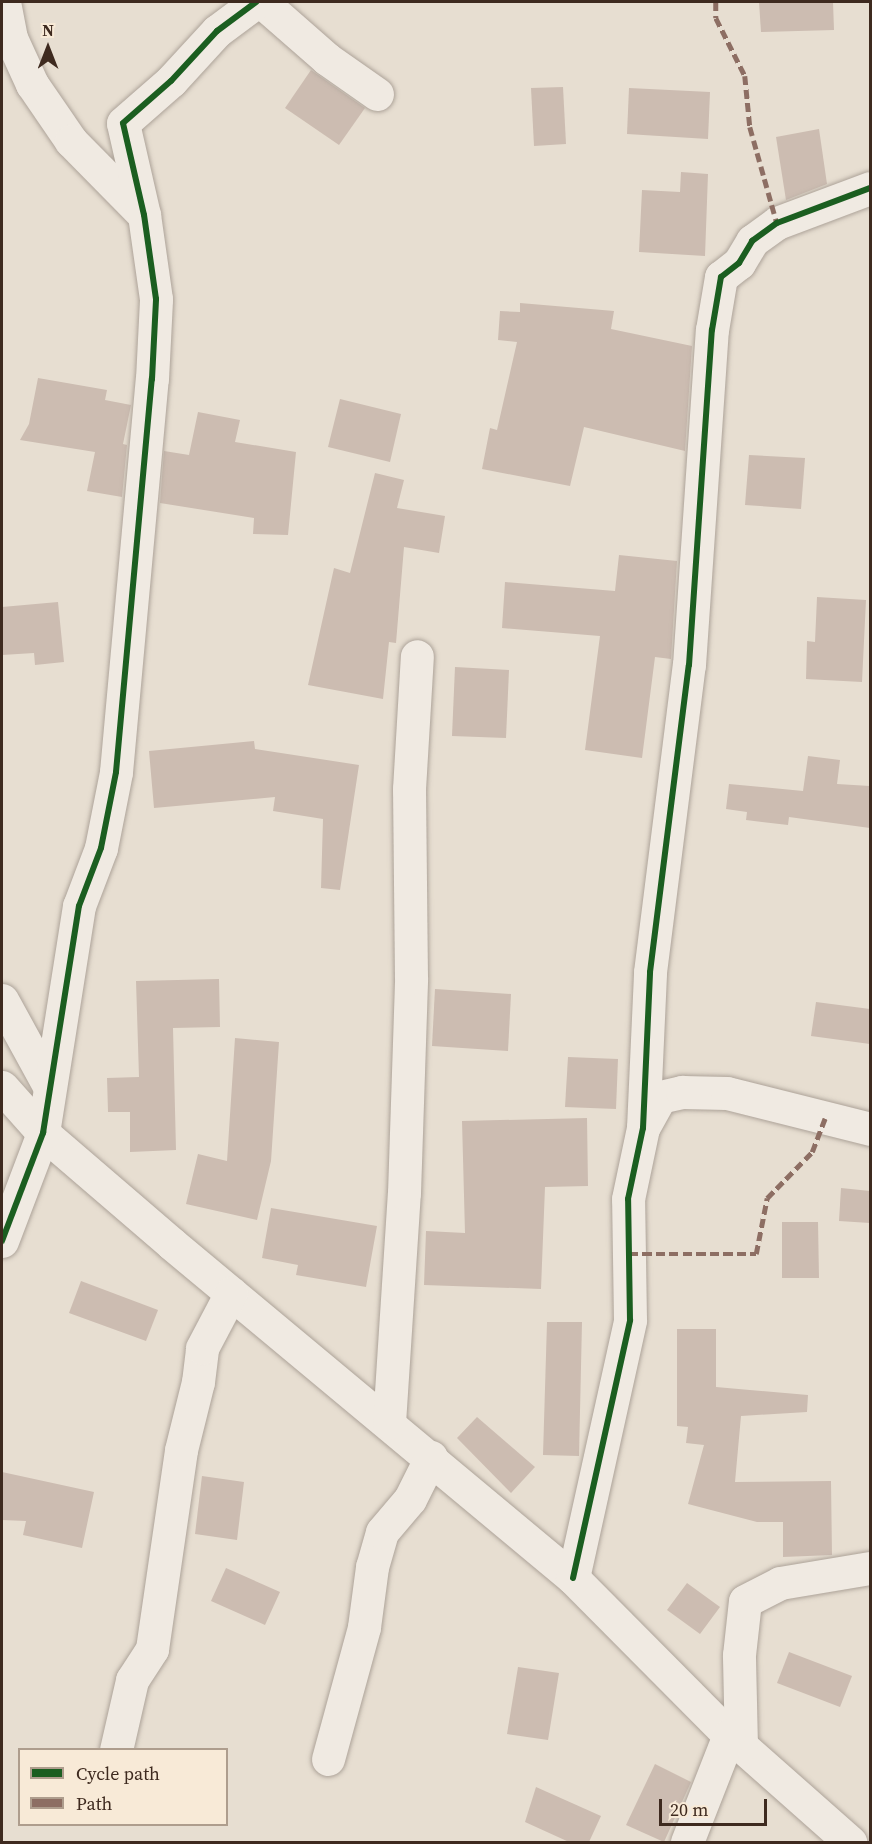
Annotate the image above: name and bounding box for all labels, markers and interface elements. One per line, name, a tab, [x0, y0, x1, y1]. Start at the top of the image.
north arrow	[18, 18, 78, 78]
text: N	[42, 19, 54, 41]
legend	[18, 1748, 228, 1826]
text: Cycle path	[76, 1761, 160, 1786]
scale bar	[662, 1787, 770, 1825]
text: Path	[76, 1791, 112, 1816]
text: 20 m	[670, 1797, 708, 1822]

